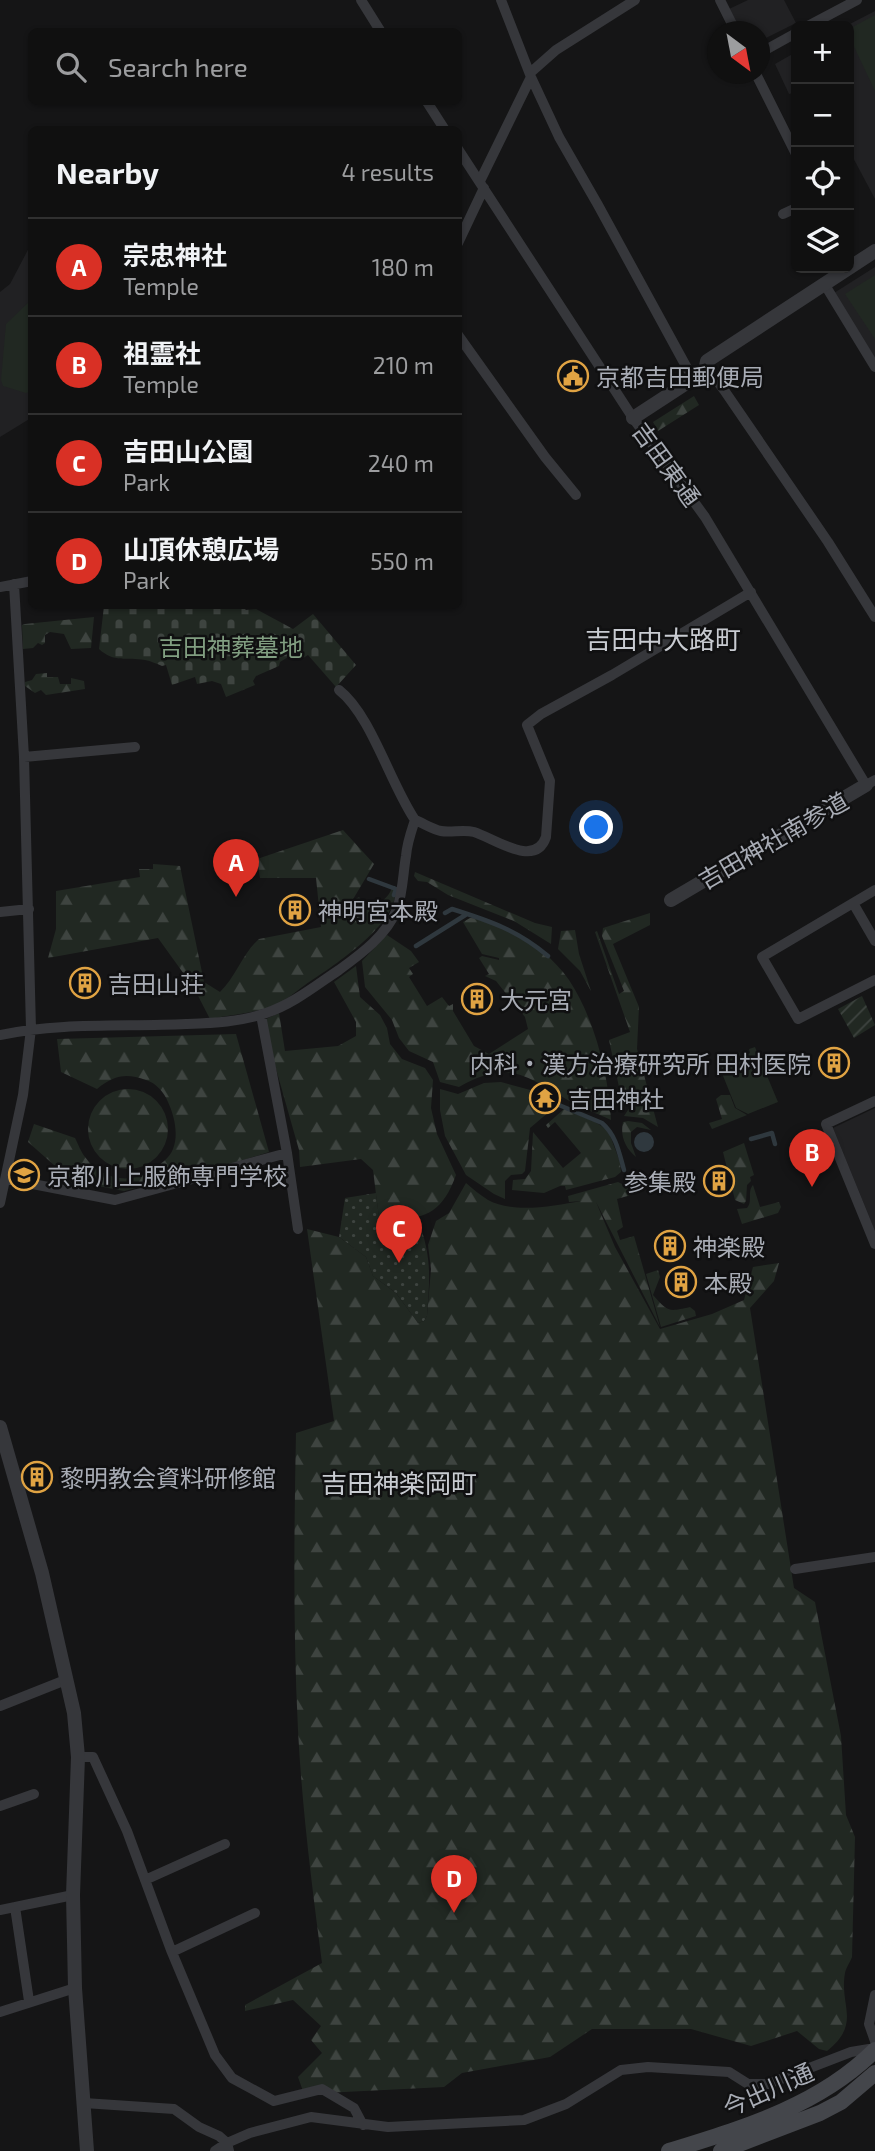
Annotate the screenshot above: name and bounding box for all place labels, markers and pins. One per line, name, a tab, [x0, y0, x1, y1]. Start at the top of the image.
public building icon: 京都吉田郵便局	[556, 359, 590, 393]
place label: 京都吉田郵便局	[596, 362, 764, 391]
pin: A	[213, 839, 259, 897]
building icon: 神明宮本殿	[278, 893, 312, 927]
place label: 神明宮本殿	[318, 896, 438, 925]
building icon: 吉田山荘	[68, 966, 102, 1000]
place label: 吉田山荘	[108, 969, 204, 998]
building icon: 大元宮	[460, 982, 494, 1016]
place label: 大元宮	[500, 985, 572, 1014]
building icon: 内科・漢方治療研究所 田村医院	[817, 1046, 851, 1080]
place label: 内科・漢方治療研究所 田村医院	[470, 1049, 811, 1078]
temple icon: 吉田神社	[528, 1081, 562, 1115]
place label: 吉田神社	[568, 1084, 664, 1113]
pin: B	[789, 1129, 835, 1187]
school or university icon: 京都川上服飾専門学校	[7, 1158, 41, 1192]
place label: 京都川上服飾専門学校	[47, 1161, 287, 1190]
building icon: 参集殿	[702, 1164, 736, 1198]
place label: 参集殿	[624, 1167, 696, 1196]
pin: C	[376, 1205, 422, 1263]
building icon: 神楽殿	[653, 1229, 687, 1263]
place label: 神楽殿	[693, 1232, 765, 1261]
building icon: 本殿	[664, 1265, 698, 1299]
place label: 本殿	[704, 1268, 752, 1297]
building icon: 黎明教会資料研修館	[20, 1460, 54, 1494]
place label: 黎明教会資料研修館	[60, 1463, 276, 1492]
pin: D	[431, 1855, 477, 1913]

